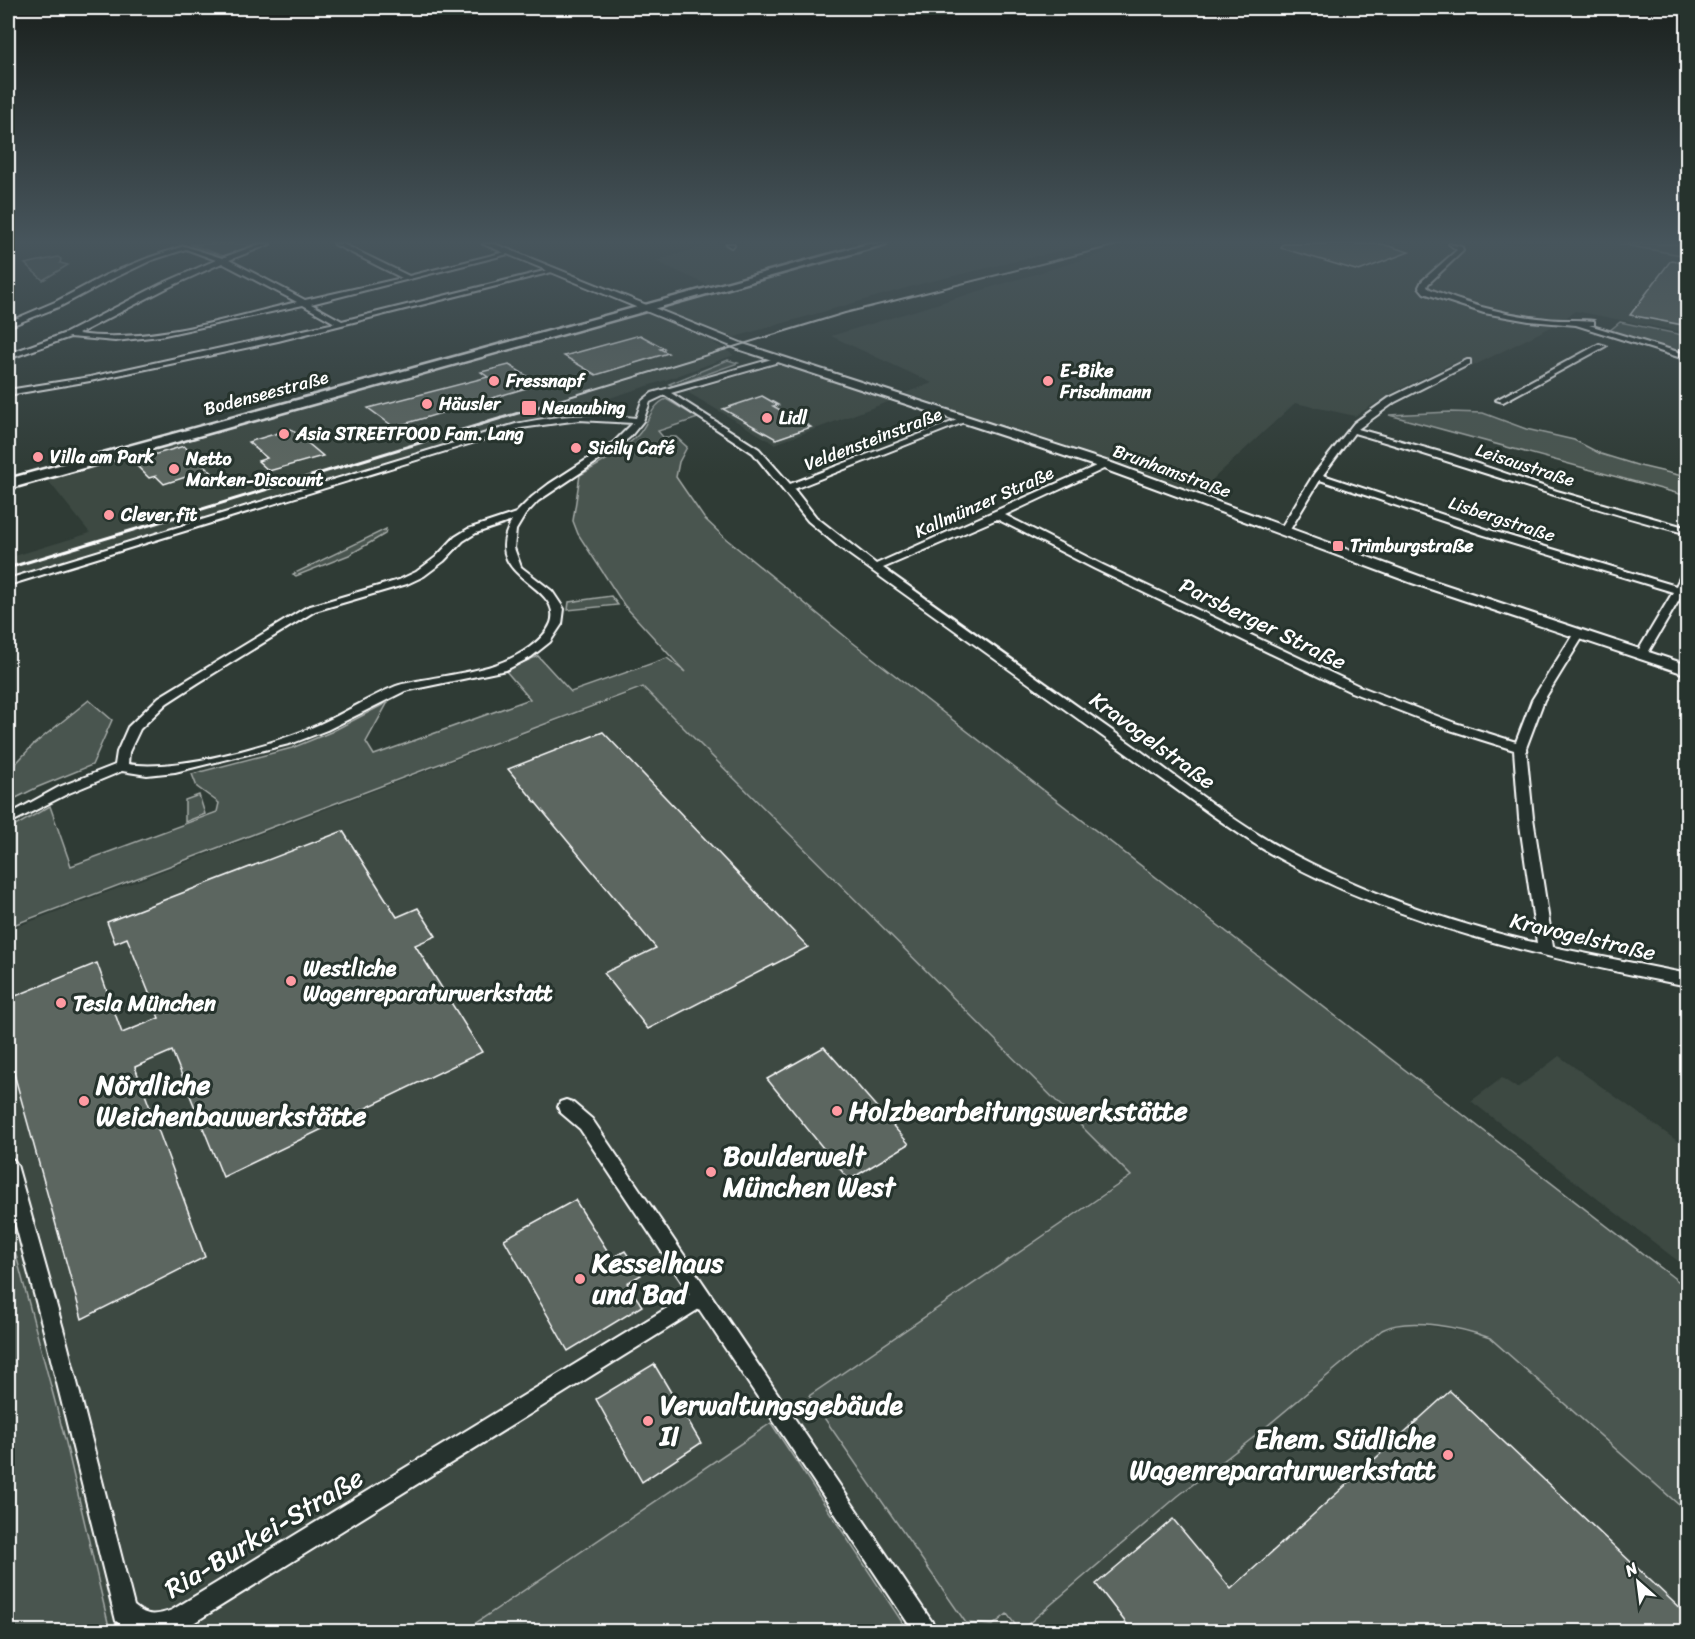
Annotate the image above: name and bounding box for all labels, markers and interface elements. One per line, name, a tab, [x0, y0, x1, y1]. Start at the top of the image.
place label: E-Bike Frischmann	[1059, 355, 1151, 408]
street label: Bodenseestraße	[200, 361, 332, 425]
place label: Fressnapf	[505, 365, 586, 397]
marker: Fressnapf	[487, 374, 501, 388]
marker: E-Bike Frischmann	[1041, 374, 1055, 388]
place label: Häusler	[438, 388, 502, 420]
place label: Neuaubing	[541, 392, 626, 424]
marker: Häusler	[420, 397, 434, 411]
street label: Veldensteinstraße	[799, 398, 947, 480]
marker: Neuaubing	[520, 399, 538, 417]
place label: Lidl	[779, 402, 808, 434]
marker: Lidl	[760, 411, 774, 425]
place label: Asia STREETFOOD Fam. Lang	[295, 418, 524, 450]
marker: Asia STREETFOOD Fam. Lang	[277, 427, 291, 441]
place label: Sicily Café	[587, 432, 675, 464]
street label: Leisaustraße	[1471, 434, 1579, 496]
street label: Brunhamstraße	[1108, 435, 1236, 507]
place label: Villa am Park	[50, 441, 155, 473]
marker: Sicily Café	[569, 441, 583, 455]
place label: Netto Marken-Discount	[185, 443, 324, 496]
marker: Villa am Park	[31, 450, 45, 464]
street label: Kallmünzer Straße	[909, 457, 1059, 547]
marker: Netto Marken-Discount	[167, 462, 181, 476]
street label: Lisbergstraße	[1444, 487, 1560, 551]
place label: Clever fit	[120, 499, 198, 531]
marker: Clever fit	[102, 508, 116, 522]
place label: Trimburgstraße	[1350, 530, 1474, 562]
marker: Trimburgstraße	[1331, 539, 1345, 553]
street label: Parsberger Straße	[1172, 566, 1353, 681]
street label: Kravogelstraße	[1081, 681, 1224, 800]
street label: Kravogelstraße	[1506, 901, 1660, 972]
place label: Westliche Wagenreparaturwerkstatt	[303, 949, 554, 1013]
marker: Westliche Wagenreparaturwerkstatt	[284, 974, 298, 988]
place label: Tesla München	[73, 984, 216, 1023]
marker: Tesla München	[54, 996, 68, 1010]
place label: Nördliche Weichenbauwerkstätte	[95, 1061, 367, 1140]
place label: Holzbearbeitungswerkstätte	[849, 1087, 1188, 1135]
marker: Nördliche Weichenbauwerkstätte	[77, 1094, 91, 1108]
marker: Holzbearbeitungswerkstätte	[830, 1104, 844, 1118]
place label: Boulderwelt München West	[722, 1132, 897, 1211]
marker: Boulderwelt München West	[704, 1165, 718, 1179]
place label: Kesselhaus und Bad	[591, 1239, 724, 1318]
marker: Kesselhaus und Bad	[573, 1272, 587, 1286]
place label: Verwaltungsgebäude II	[658, 1381, 903, 1460]
marker: Verwaltungsgebäude II	[641, 1414, 655, 1428]
place label: Ehem. Südliche Wagenreparaturwerkstatt	[1130, 1415, 1437, 1494]
marker: Ehem. Südliche Wagenreparaturwerkstatt	[1441, 1448, 1455, 1462]
street label: Ria-Burkei-Straße	[155, 1454, 373, 1612]
north arrow	[1608, 1552, 1668, 1612]
text: N	[1619, 1553, 1644, 1585]

